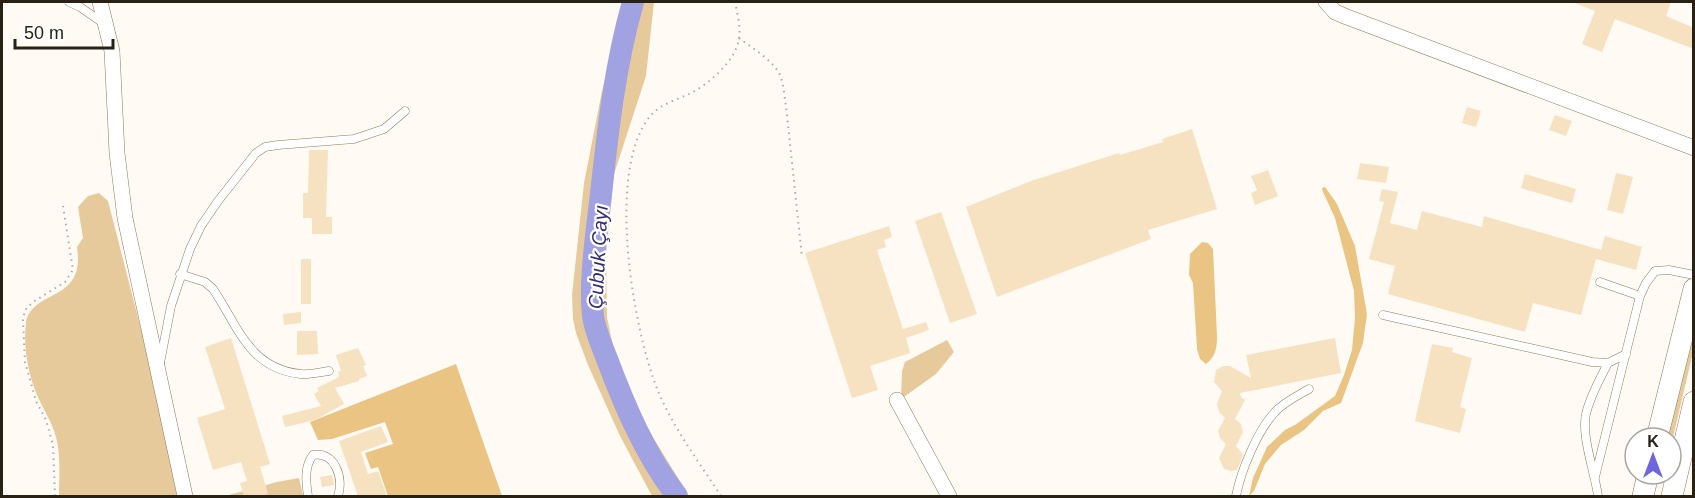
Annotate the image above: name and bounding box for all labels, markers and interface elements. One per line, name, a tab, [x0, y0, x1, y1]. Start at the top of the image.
scale bar	[15, 12, 112, 50]
text: 50 m	[24, 23, 64, 43]
water label: Çubuk Çayı	[584, 204, 612, 310]
north arrow	[1623, 426, 1683, 486]
text: K	[1647, 433, 1659, 450]

